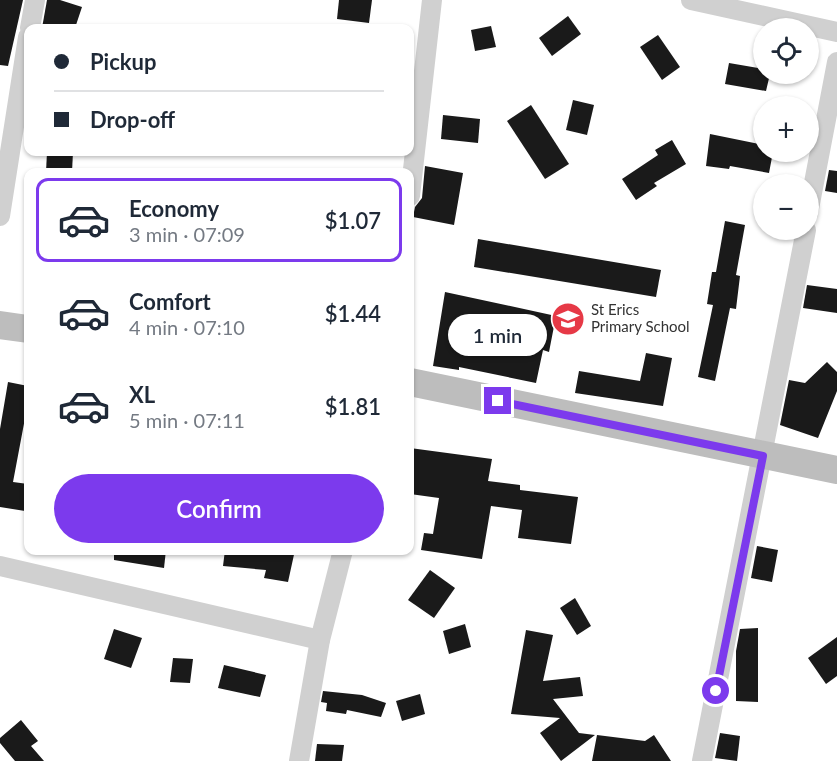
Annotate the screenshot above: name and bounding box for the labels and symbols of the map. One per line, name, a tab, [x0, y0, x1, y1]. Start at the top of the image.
place label: St Erics Primary School	[591, 300, 690, 335]
school or university icon: St Erics Primary School	[550, 301, 586, 337]
callout: 1 min	[448, 314, 548, 356]
route end	[484, 387, 511, 414]
route start	[702, 677, 729, 704]

